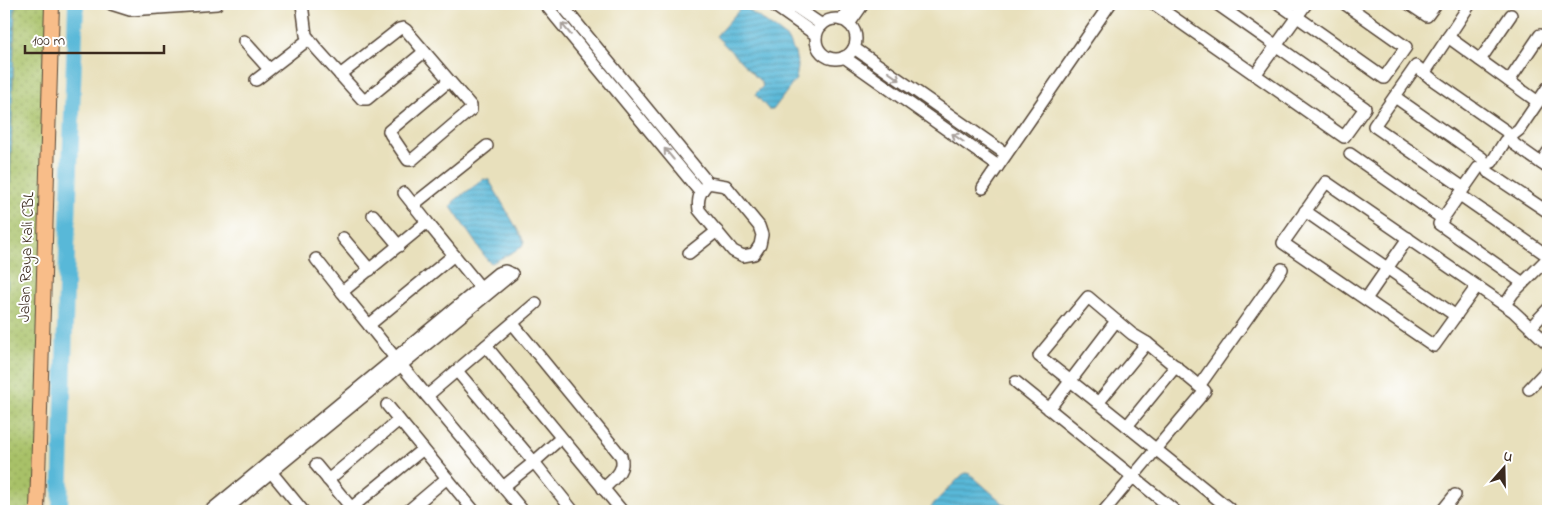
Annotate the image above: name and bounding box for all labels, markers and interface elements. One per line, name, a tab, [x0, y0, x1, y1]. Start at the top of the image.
scale bar	[25, 22, 164, 54]
one-way arrow	[560, 23, 571, 36]
text: 100 m	[32, 30, 65, 52]
one-way arrow	[887, 71, 901, 81]
one-way arrow	[951, 133, 965, 143]
one-way arrow	[664, 148, 675, 161]
street label: Jalan Raya Kali CBL	[13, 191, 41, 322]
north arrow	[1480, 442, 1530, 492]
text: U	[1500, 446, 1516, 469]

